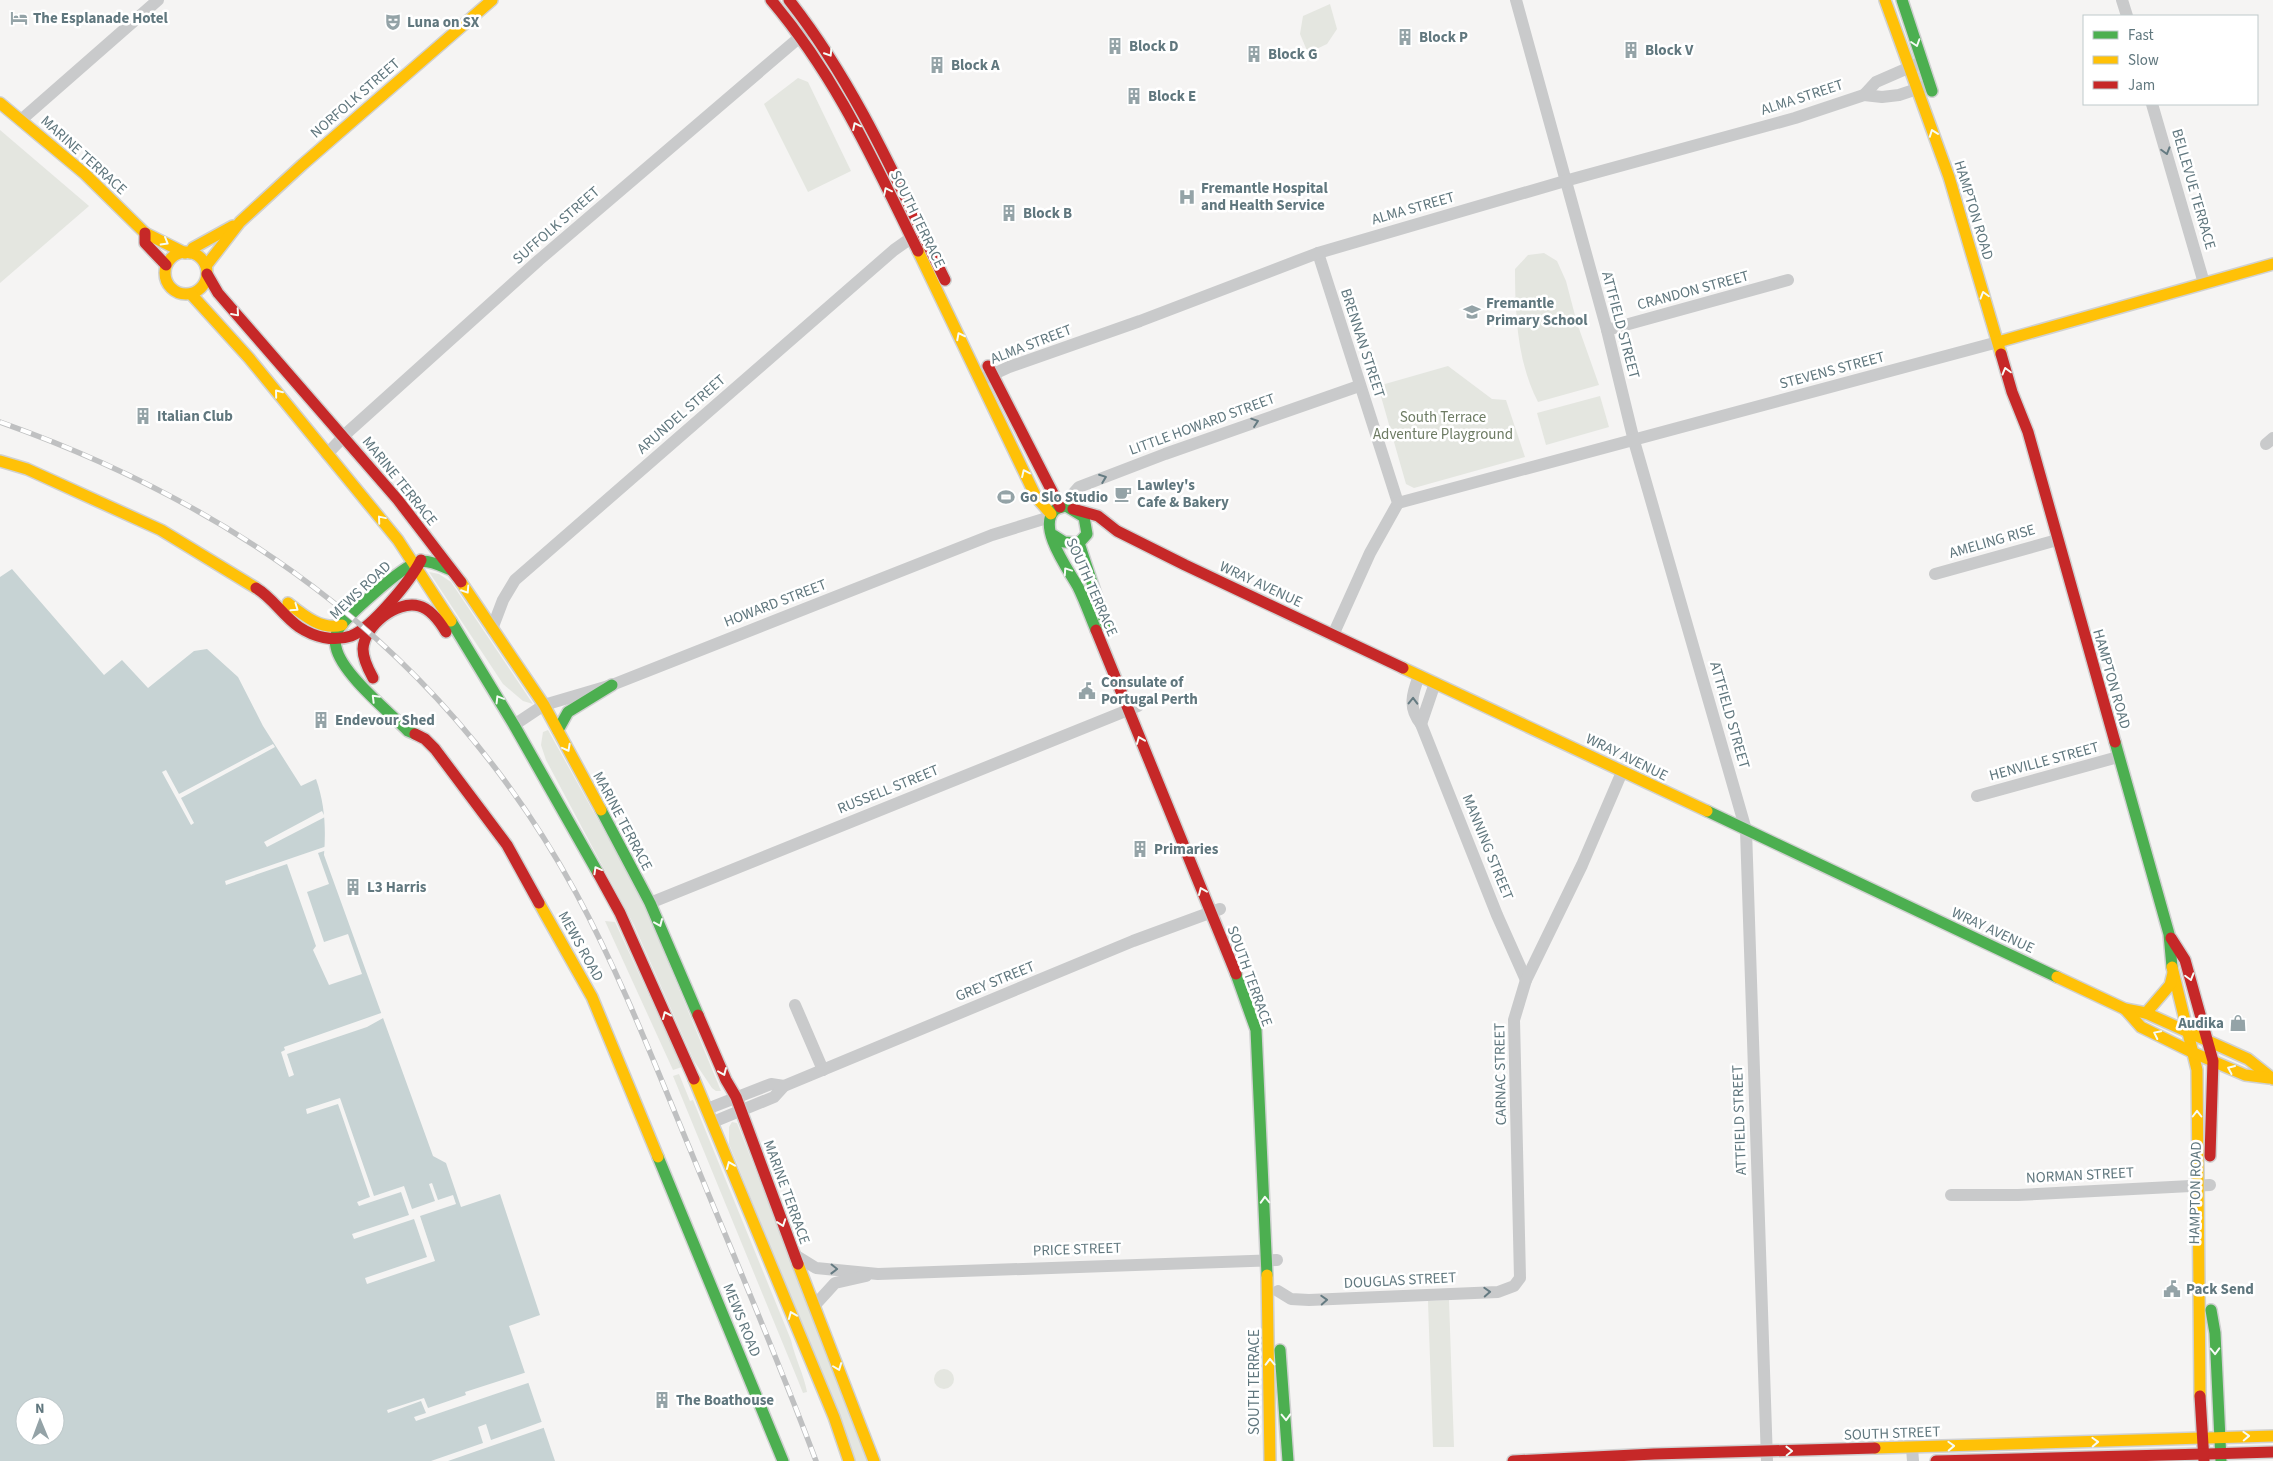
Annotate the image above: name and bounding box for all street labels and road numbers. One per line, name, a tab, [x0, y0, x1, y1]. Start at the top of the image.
street label: NORFOLK STREET	[306, 54, 405, 143]
street label: ALMA STREET	[1758, 74, 1846, 121]
street label: MARINE TERRACE	[36, 111, 131, 200]
street label: BELLEVUE TERRACE	[2166, 126, 2221, 252]
street label: HAMPTON ROAD	[1948, 158, 1999, 262]
street label: SOUTH TERRACE	[885, 167, 950, 271]
street label: SUFFOLK STREET	[508, 182, 605, 269]
street label: ALMA STREET	[1369, 187, 1457, 230]
street label: CRANDON STREET	[1635, 265, 1751, 315]
street label: ATTFIELD STREET	[1596, 269, 1645, 381]
street label: BRENNAN STREET	[1335, 286, 1390, 400]
street label: ALMA STREET	[987, 319, 1075, 370]
street label: STEVENS STREET	[1777, 346, 1887, 395]
street label: ARUNDEL STREET	[632, 370, 730, 459]
street label: LITTLE HOWARD STREET	[1126, 388, 1278, 461]
street label: MARINE TERRACE	[357, 432, 442, 531]
street label: AMELING RISE	[1947, 519, 2038, 564]
street label: SOUTH TERRACE	[1060, 535, 1123, 640]
street label: MEWS ROAD	[325, 556, 396, 624]
street label: WRAY AVENUE	[1216, 556, 1306, 613]
street label: HOWARD STREET	[721, 574, 830, 633]
street label: HAMPTON ROAD	[2087, 627, 2136, 732]
street label: ATTFIELD STREET	[1704, 659, 1755, 771]
street label: WRAY AVENUE	[1582, 728, 1672, 786]
street label: HENVILLE STREET	[1987, 737, 2101, 786]
street label: RUSSELL STREET	[834, 760, 942, 819]
street label: MARINE TERRACE	[588, 768, 658, 875]
street label: MANNING STREET	[1457, 791, 1518, 903]
street label: WRAY AVENUE	[1948, 902, 2038, 959]
street label: MEWS ROAD	[553, 907, 608, 985]
street label: SOUTH TERRACE	[1222, 923, 1278, 1030]
street label: GREY STREET	[952, 956, 1038, 1007]
street label: CARNAC STREET	[1489, 1022, 1512, 1125]
street label: ATTFIELD STREET	[1727, 1064, 1752, 1175]
street label: MARINE TERRACE	[758, 1137, 815, 1247]
street label: HAMPTON ROAD	[2184, 1141, 2207, 1245]
street label: NORMAN STREET	[2026, 1162, 2135, 1189]
street label: PRICE STREET	[1032, 1237, 1122, 1262]
street label: DOUGLAS STREET	[1343, 1267, 1457, 1294]
street label: MEWS ROAD	[717, 1280, 766, 1360]
street label: SOUTH TERRACE	[1244, 1329, 1265, 1435]
street label: SOUTH STREET	[1843, 1421, 1941, 1446]

